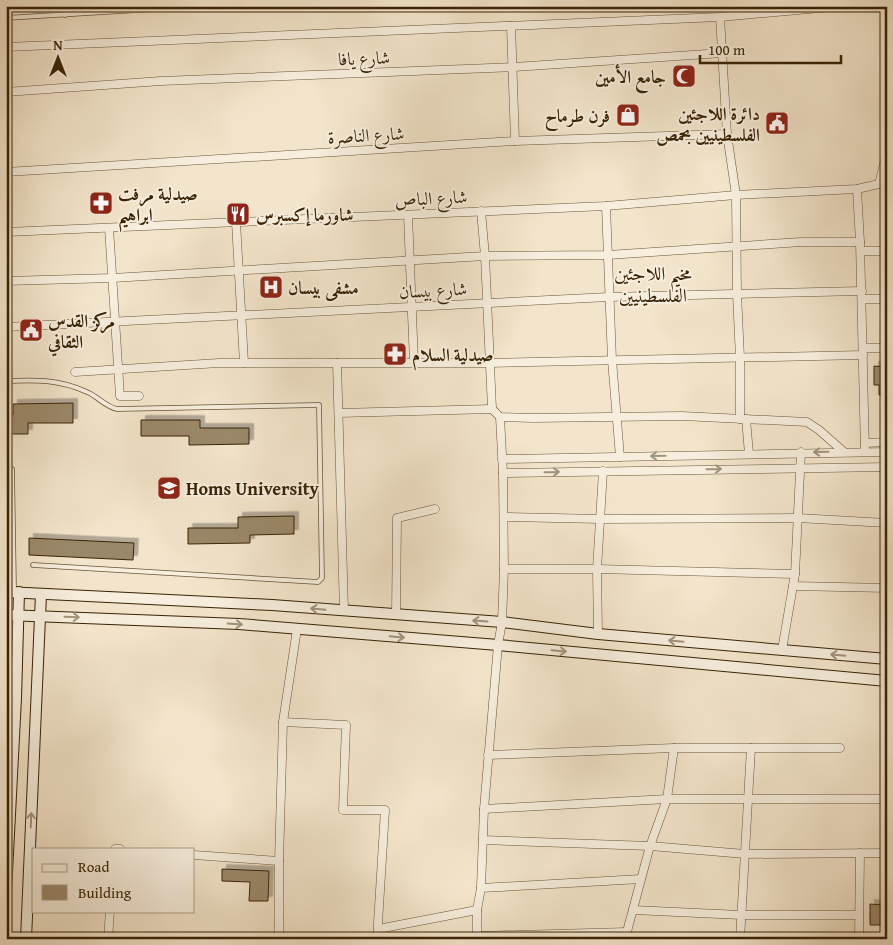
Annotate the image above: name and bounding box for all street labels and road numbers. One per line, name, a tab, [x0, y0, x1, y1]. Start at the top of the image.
street label: شارع يافا	[337, 44, 391, 74]
street label: شارع الناصرة	[327, 120, 405, 152]
street label: شارع الباص	[394, 183, 468, 215]
street label: شارع بيسان	[398, 275, 468, 307]

